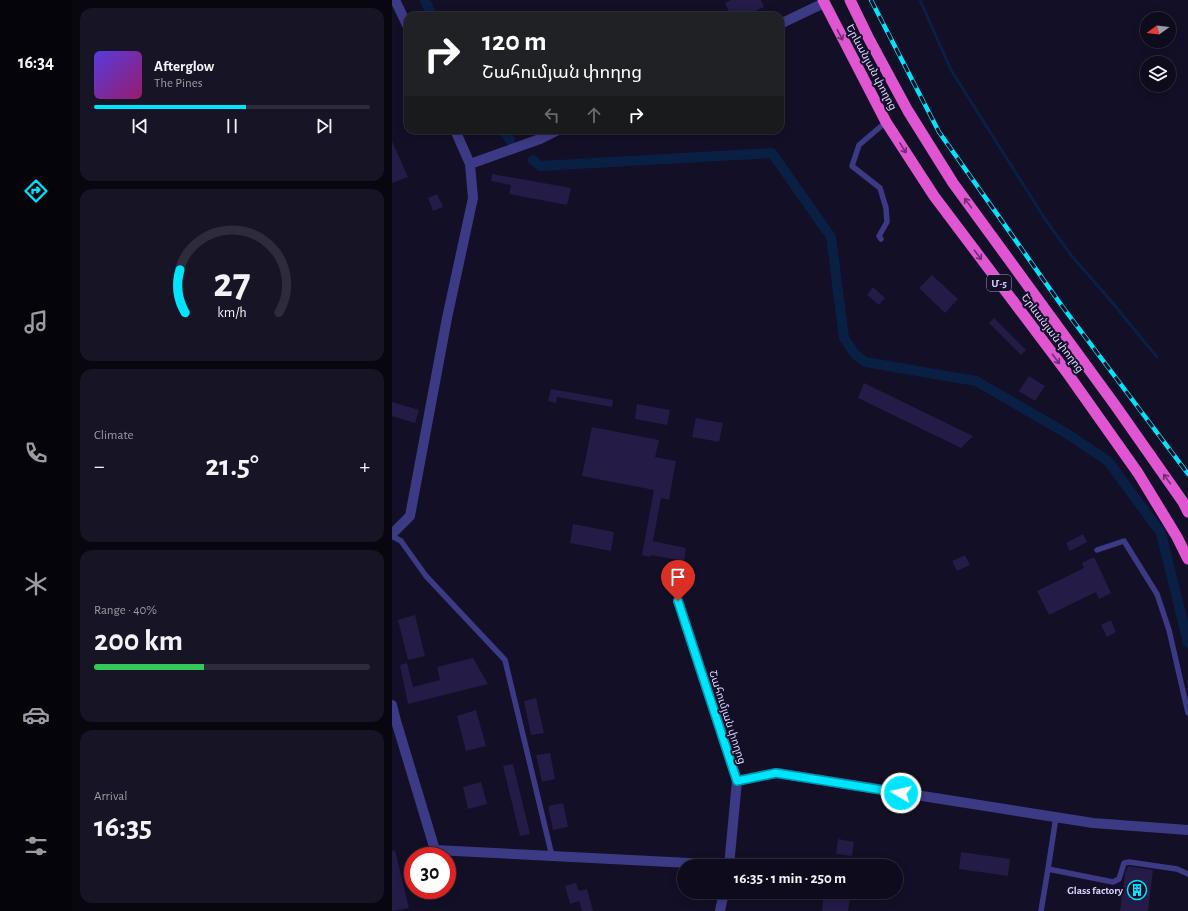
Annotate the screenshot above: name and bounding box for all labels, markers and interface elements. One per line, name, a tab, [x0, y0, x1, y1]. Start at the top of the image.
north arrow	[1140, 12, 1176, 48]
map controls	[1140, 12, 1176, 92]
street label: Երևանյան փողոց	[843, 22, 900, 112]
icon: right	[416, 28, 468, 80]
text: 120 m	[482, 28, 547, 56]
one-way arrow	[837, 29, 845, 41]
text: 16:34	[18, 54, 54, 72]
button: layers	[1140, 56, 1176, 92]
text: Afterglow	[154, 59, 214, 74]
text: Շահումյան փողոց	[482, 64, 642, 82]
text: The Pines	[154, 77, 203, 90]
icon: left	[541, 104, 563, 126]
icon: ahead	[583, 104, 605, 126]
icon: right	[625, 104, 647, 126]
icon: previous	[129, 115, 151, 137]
icon: pause	[221, 115, 243, 137]
icon: next	[313, 115, 335, 137]
one-way arrow	[900, 142, 908, 154]
icon: directions	[22, 177, 50, 205]
one-way arrow	[964, 198, 972, 209]
one-way arrow	[974, 249, 982, 260]
text: 27	[213, 263, 251, 304]
road number: Մ-5	[987, 275, 1011, 291]
street label: Երևանյան փողոց	[1019, 291, 1087, 375]
text: km/h	[217, 305, 247, 319]
icon: music	[22, 308, 50, 336]
one-way arrow	[1052, 353, 1060, 364]
text: Climate	[94, 429, 133, 442]
icon: phone	[22, 439, 50, 467]
text: 21.5°	[205, 451, 259, 481]
text: −	[94, 455, 105, 477]
text: +	[359, 455, 370, 477]
one-way arrow	[1163, 474, 1171, 485]
pin	[661, 560, 695, 601]
icon: arrive	[667, 566, 689, 588]
icon: climate	[22, 570, 50, 598]
text: Range · 40%	[94, 604, 157, 617]
text: 200 km	[94, 626, 183, 656]
street label: Շահումյան փողոց	[706, 669, 749, 766]
icon: car	[22, 701, 50, 729]
position arrow	[880, 772, 922, 814]
text: Arrival	[94, 790, 127, 803]
text: 16:35	[94, 812, 152, 842]
icon: filters	[22, 832, 50, 860]
speed limit sign: 30	[404, 847, 456, 899]
text: 16:35 · 1 min · 250 m	[734, 871, 846, 886]
building icon: Glass factory	[1126, 879, 1148, 901]
place label: Glass factory	[1067, 885, 1123, 896]

